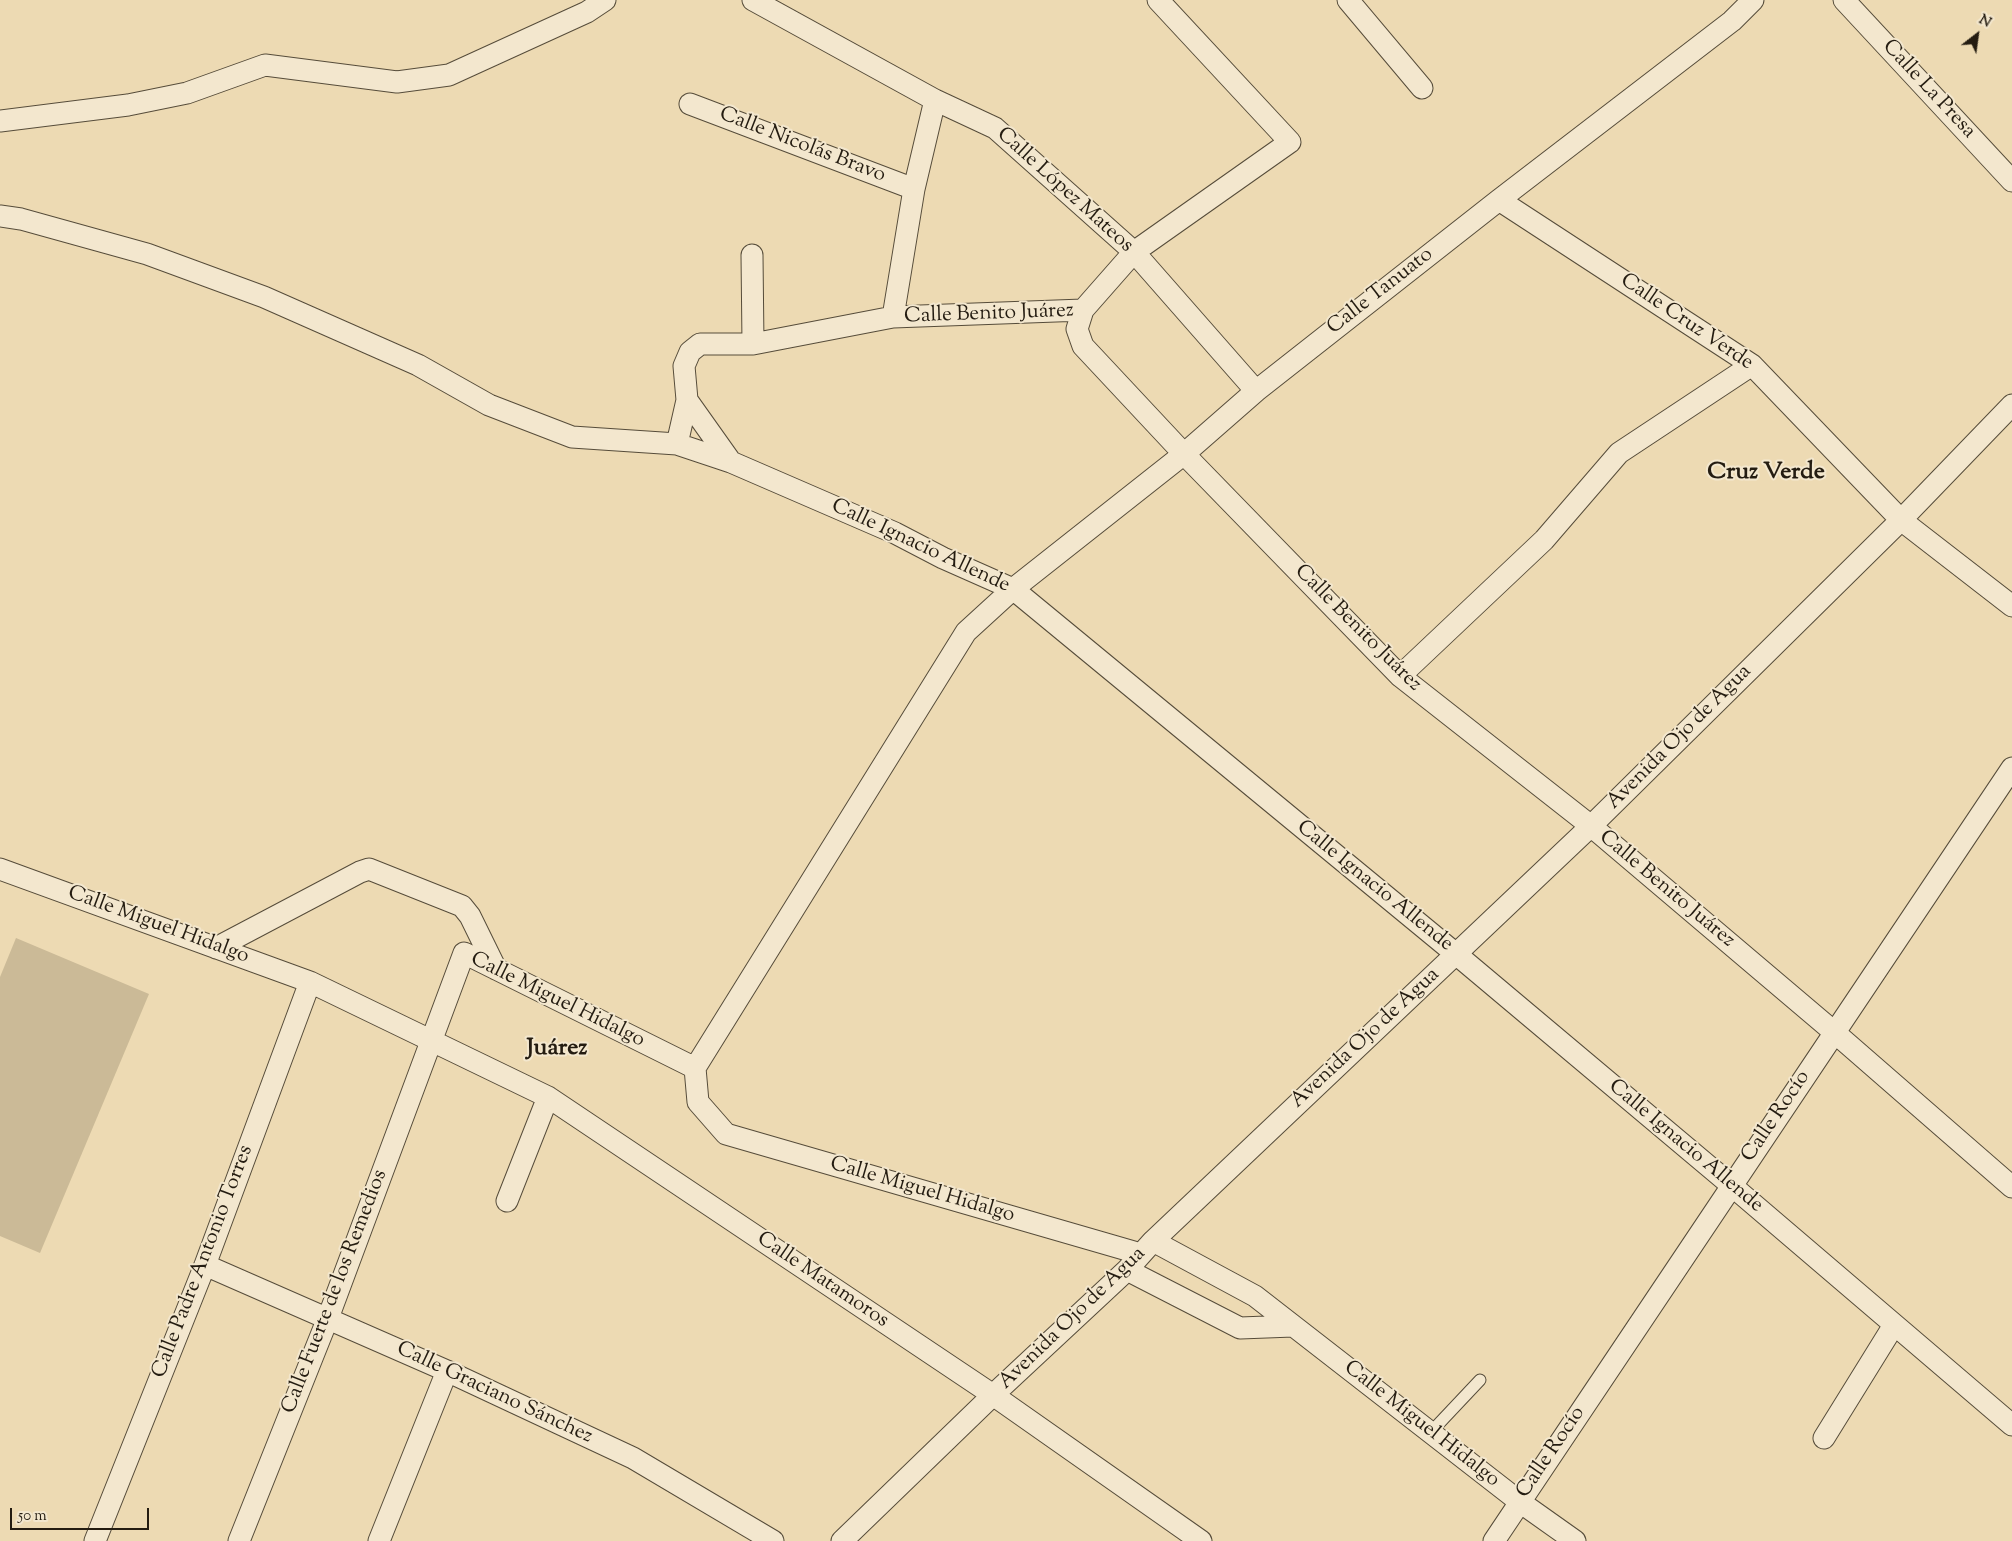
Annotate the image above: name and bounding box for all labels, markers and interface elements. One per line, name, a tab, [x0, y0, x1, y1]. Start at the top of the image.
north arrow	[1952, 10, 2002, 60]
text: N	[1975, 11, 1994, 33]
street label: Calle La Presa	[1876, 35, 1980, 145]
street label: Calle Nicolás Bravo	[715, 103, 889, 189]
street label: Calle López Mateos	[990, 123, 1138, 259]
street label: Calle Tanuato	[1323, 243, 1439, 341]
street label: Calle Cruz Verde	[1615, 269, 1757, 377]
street label: Calle Benito Juárez	[904, 299, 1074, 331]
district label: Cruz Verde	[1707, 460, 1825, 488]
street label: Calle Ignacio Allende	[827, 495, 1013, 599]
street label: Calle Benito Juárez	[1288, 560, 1426, 698]
street label: Avenida Ojo de Agua	[1602, 660, 1758, 816]
street label: Calle Ignacio Allende	[1291, 816, 1457, 958]
street label: Calle Benito Juárez	[1593, 826, 1739, 954]
street label: Calle Miguel Hidalgo	[64, 882, 252, 970]
street label: Calle Miguel Hidalgo	[466, 948, 648, 1054]
street label: Avenida Ojo de Agua	[1286, 963, 1446, 1115]
district label: Juárez	[527, 1036, 587, 1064]
street label: Calle Rocío	[1737, 1066, 1817, 1168]
street label: Calle Ignacio Allende	[1602, 1075, 1768, 1219]
street label: Calle Padre Antonio Torres	[148, 1142, 260, 1382]
street label: Calle Miguel Hidalgo	[827, 1153, 1017, 1229]
street label: Calle Fuerte de los Remedios	[278, 1167, 394, 1417]
street label: Calle Matamoros	[751, 1228, 893, 1334]
street label: Avenida Ojo de Agua	[994, 1242, 1152, 1396]
street label: Calle Graciano Sánchez	[392, 1337, 596, 1451]
street label: Calle Miguel Hidalgo	[1338, 1356, 1504, 1494]
street label: Calle Rocío	[1512, 1402, 1592, 1504]
scale bar	[12, 1498, 151, 1530]
text: 50 m	[18, 1506, 47, 1527]

